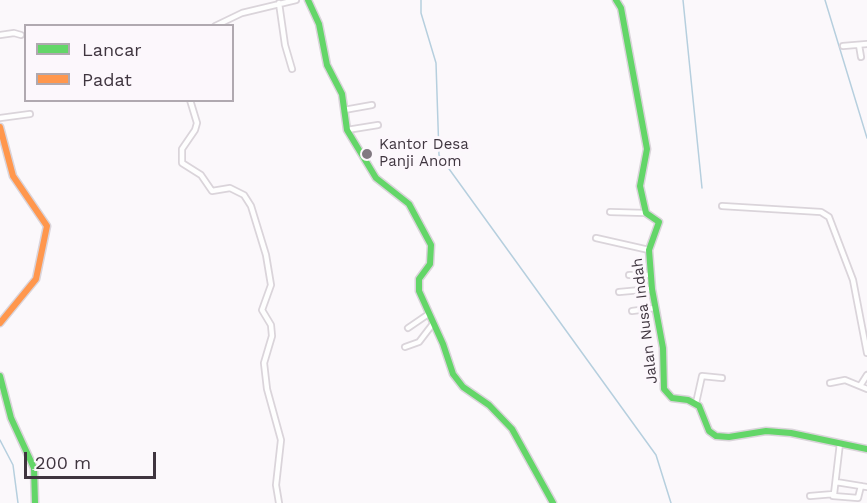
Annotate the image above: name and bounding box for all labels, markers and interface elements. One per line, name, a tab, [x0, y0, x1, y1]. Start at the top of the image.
legend	[24, 24, 234, 102]
text: Lancar	[82, 39, 142, 60]
text: Padat	[82, 69, 132, 90]
place label: Kantor Desa Panji Anom	[379, 136, 469, 171]
marker: Kantor Desa Panji Anom	[360, 147, 374, 161]
street label: Jalan Nusa Indah	[628, 257, 662, 385]
scale bar	[27, 440, 159, 478]
text: 200 m	[35, 452, 91, 473]

